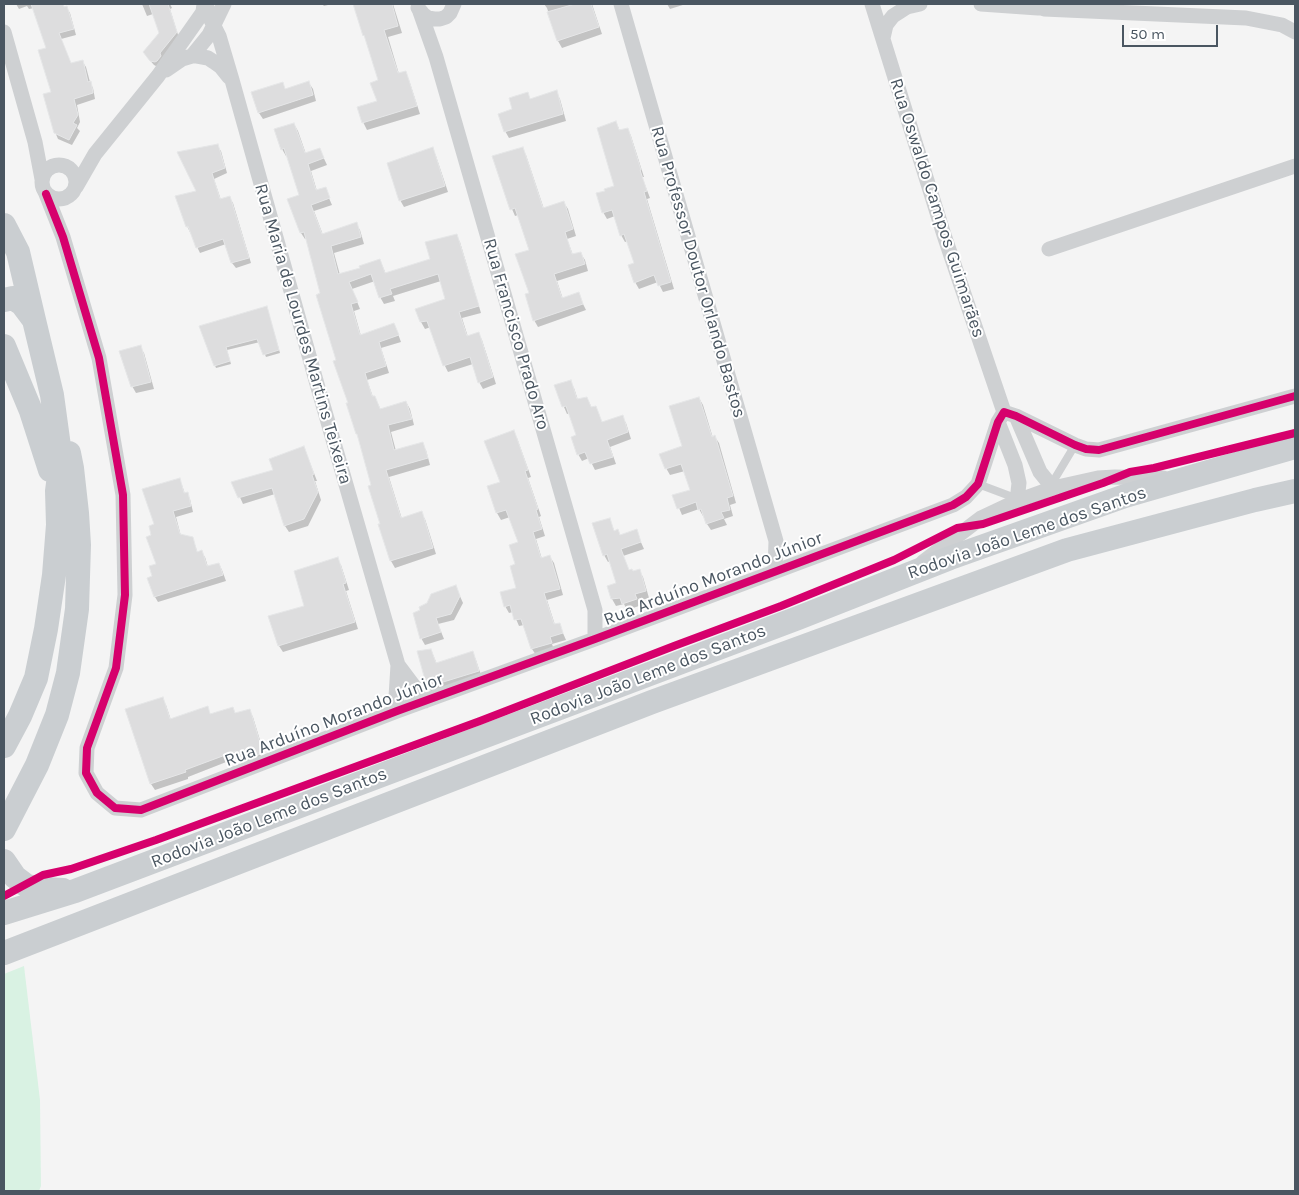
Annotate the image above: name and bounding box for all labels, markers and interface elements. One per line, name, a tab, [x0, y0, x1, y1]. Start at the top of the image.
scale bar	[1124, 15, 1220, 47]
text: 50 m	[1130, 25, 1165, 43]
street label: Rua Oswaldo Campos Guimarães	[885, 76, 989, 340]
street label: Rua Professor Doutor Orlando Bastos	[646, 124, 750, 420]
street label: Rua Maria de Lourdes Martins Teixeira	[250, 181, 356, 487]
street label: Rua Francisco Prado Aro	[478, 236, 554, 432]
street label: Rodovia João Leme dos Santos	[905, 482, 1149, 584]
street label: Rua Arduíno Morando Júnior	[600, 527, 826, 631]
street label: Rodovia João Leme dos Santos	[527, 620, 769, 730]
street label: Rua Arduíno Morando Júnior	[221, 668, 447, 772]
street label: Rodovia João Leme dos Santos	[148, 763, 390, 873]

